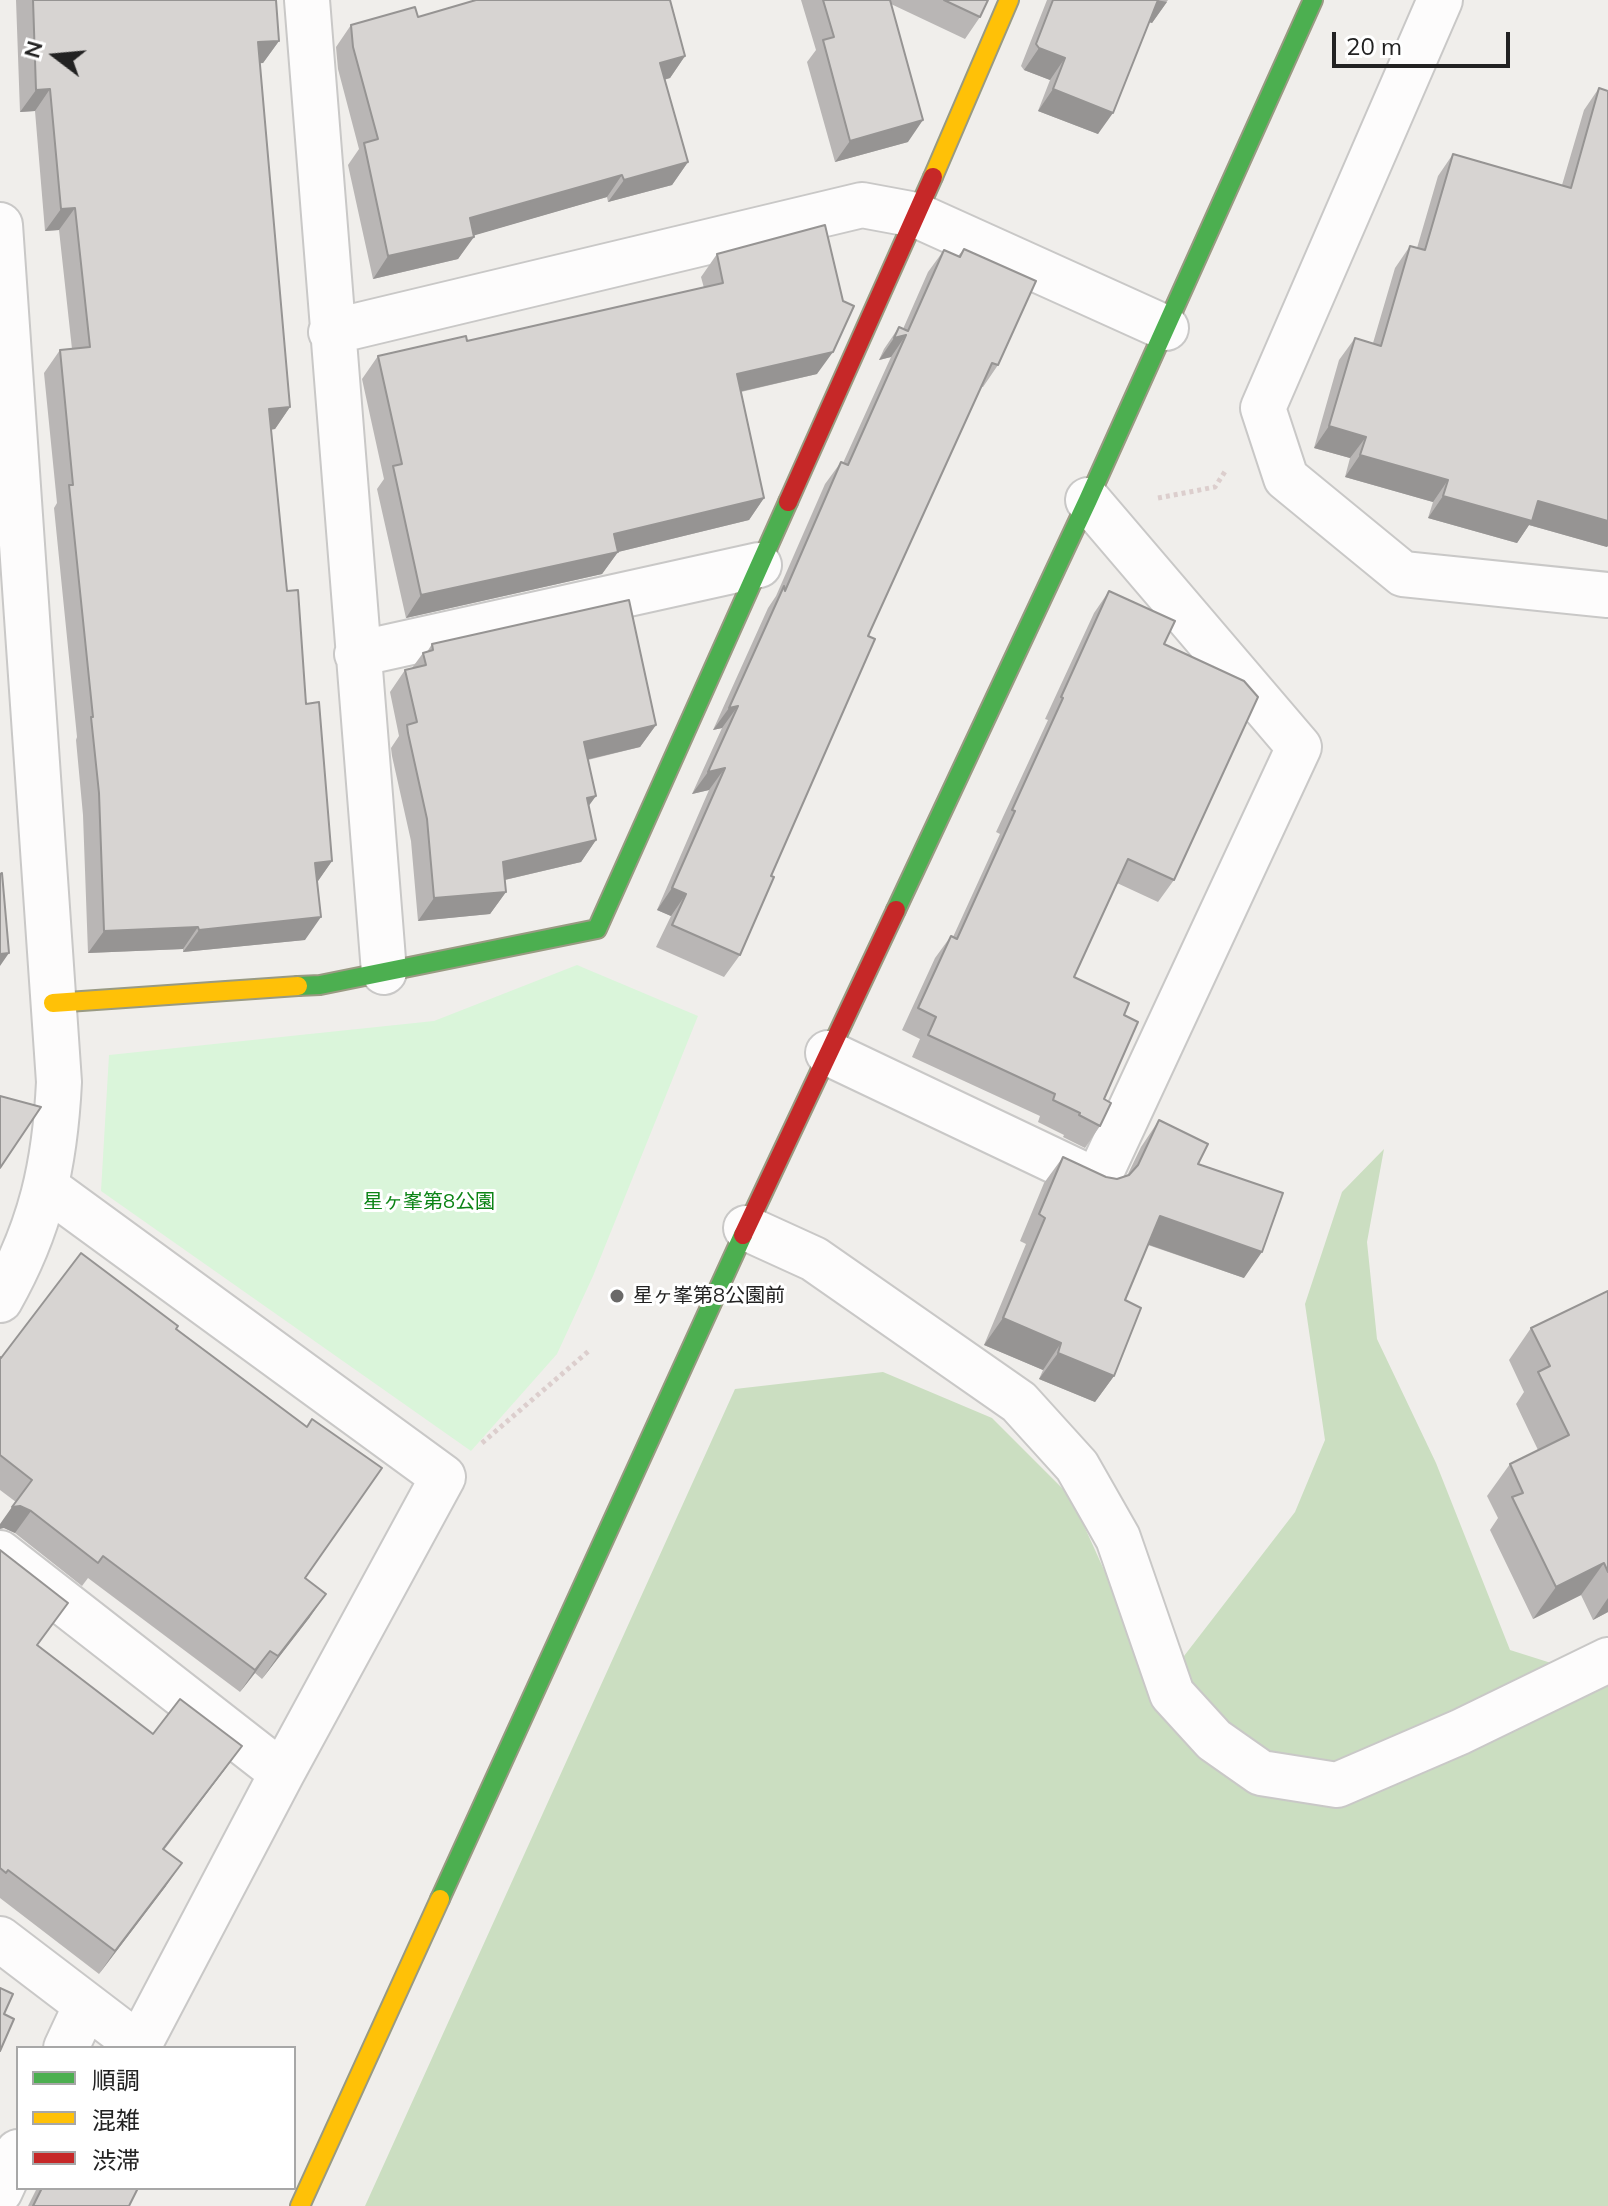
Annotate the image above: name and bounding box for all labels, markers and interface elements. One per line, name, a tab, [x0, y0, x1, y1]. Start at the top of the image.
north arrow	[16, 16, 96, 96]
scale bar	[1336, 16, 1514, 66]
text: 20 m	[1346, 31, 1402, 61]
text: N	[17, 38, 49, 61]
park label: 星ヶ峯第8公園	[363, 1190, 495, 1214]
place label: 星ヶ峯第8公園前	[633, 1284, 785, 1308]
marker: 星ヶ峯第8公園前	[608, 1287, 626, 1305]
legend	[16, 2046, 296, 2190]
text: 順調	[92, 2065, 140, 2095]
text: 混雑	[92, 2105, 140, 2135]
text: 渋滞	[92, 2145, 140, 2175]

